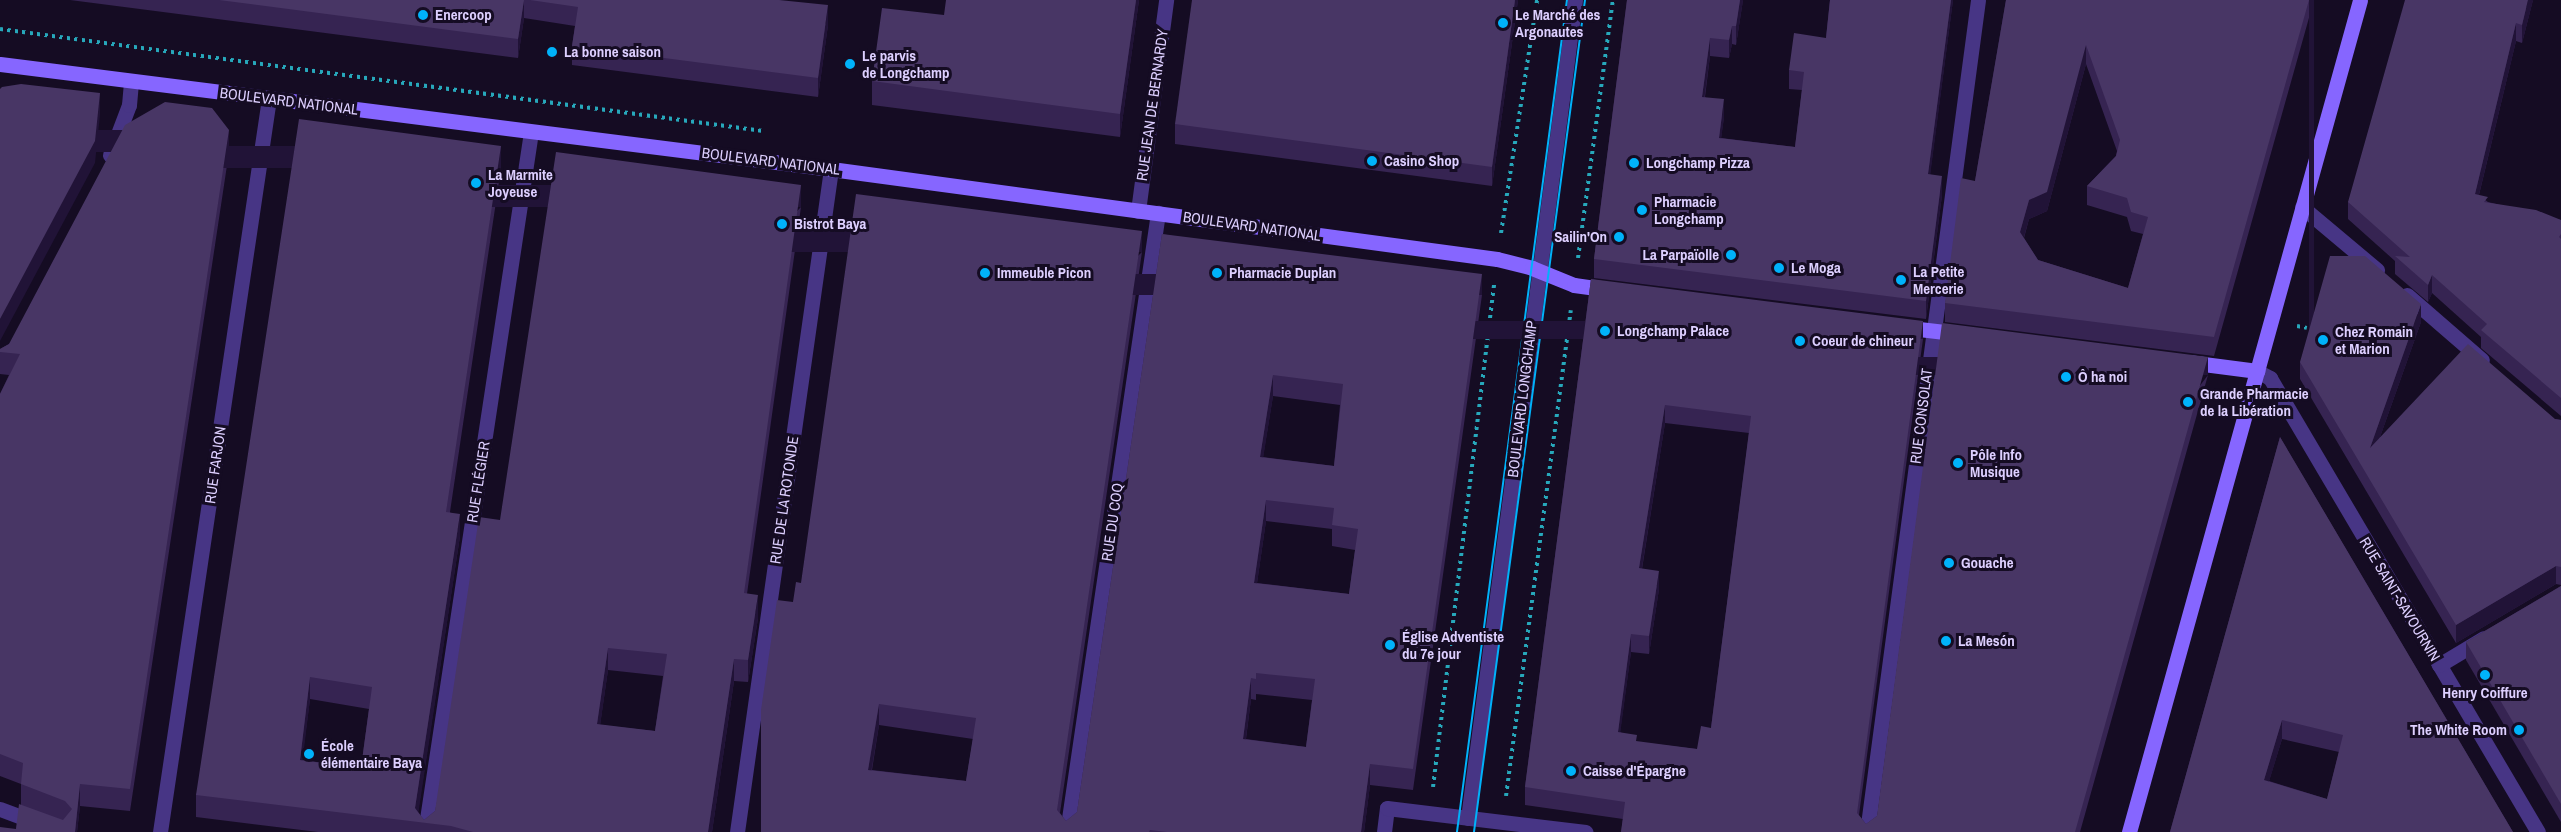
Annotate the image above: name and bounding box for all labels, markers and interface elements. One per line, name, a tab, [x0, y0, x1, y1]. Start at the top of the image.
place label: Le Marché des Argonautes	[1515, 5, 1600, 40]
place label: Enercoop	[435, 6, 492, 24]
marker: Enercoop	[416, 8, 430, 22]
marker: Le Marché des Argonautes	[1496, 16, 1510, 30]
street label: RUE JEAN DE BERNARDY	[1132, 28, 1172, 182]
place label: La bonne saison	[564, 43, 661, 61]
marker: La bonne saison	[545, 45, 559, 59]
place label: Le parvis de Longchamp	[862, 46, 949, 81]
marker: Le parvis de Longchamp	[843, 57, 857, 71]
street label: BOULEVARD NATIONAL	[219, 84, 359, 118]
street label: BOULEVARD NATIONAL	[701, 144, 841, 178]
place label: Casino Shop	[1384, 152, 1459, 170]
marker: Casino Shop	[1365, 154, 1379, 168]
place label: Longchamp Pizza	[1646, 154, 1750, 172]
marker: Longchamp Pizza	[1627, 156, 1641, 170]
place label: La Marmite Joyeuse	[488, 165, 553, 200]
marker: La Marmite Joyeuse	[469, 176, 483, 190]
place label: Pharmacie Longchamp	[1654, 192, 1724, 227]
marker: Pharmacie Longchamp	[1635, 203, 1649, 217]
street label: BOULEVARD NATIONAL	[1182, 207, 1322, 245]
place label: Bistrot Baya	[794, 215, 866, 233]
marker: Bistrot Baya	[775, 217, 789, 231]
place label: Sailin'On	[1554, 228, 1607, 246]
marker: Sailin'On	[1612, 230, 1626, 244]
place label: La Parpaïolle	[1642, 246, 1719, 264]
marker: La Parpaïolle	[1724, 248, 1738, 262]
place label: Le Moga	[1791, 259, 1841, 277]
marker: Le Moga	[1772, 261, 1786, 275]
place label: La Petite Mercerie	[1913, 262, 1964, 297]
place label: Immeuble Picon	[997, 264, 1091, 282]
place label: Pharmacie Duplan	[1229, 264, 1336, 282]
marker: Immeuble Picon	[978, 266, 992, 280]
marker: Pharmacie Duplan	[1210, 266, 1224, 280]
marker: La Petite Mercerie	[1894, 273, 1908, 287]
street label: BOULEVARD LONGCHAMP	[1503, 320, 1541, 478]
place label: Longchamp Palace	[1617, 322, 1729, 340]
place label: Chez Romain et Marion	[2335, 322, 2413, 357]
marker: Longchamp Palace	[1598, 324, 1612, 338]
place label: Coeur de chineur	[1812, 332, 1913, 350]
marker: Chez Romain et Marion	[2316, 333, 2330, 347]
marker: Coeur de chineur	[1793, 334, 1807, 348]
street label: RUE CONSOLAT	[1906, 367, 1936, 465]
place label: Ô ha noi	[2078, 368, 2127, 386]
marker: Ô ha noi	[2059, 370, 2073, 384]
place label: Grande Pharmacie de la Libération	[2200, 384, 2309, 419]
marker: Grande Pharmacie de la Libération	[2181, 395, 2195, 409]
street label: RUE FARJON	[201, 425, 229, 505]
street label: RUE DE LA ROTONDE	[766, 435, 802, 565]
street label: RUE FLÉGIER	[463, 440, 493, 524]
place label: Pôle Info Musique	[1970, 445, 2022, 480]
marker: Pôle Info Musique	[1951, 456, 1965, 470]
street label: RUE DU COQ	[1098, 482, 1126, 562]
street label: RUE SAINT-SAVOURNIN	[2356, 534, 2444, 664]
place label: Gouache	[1961, 554, 2014, 572]
marker: Gouache	[1942, 556, 1956, 570]
place label: Église Adventiste du 7e jour	[1402, 627, 1505, 662]
place label: La Mesón	[1958, 632, 2015, 650]
marker: La Mesón	[1939, 634, 1953, 648]
marker: Église Adventiste du 7e jour	[1383, 638, 1397, 652]
marker: Henry Coiffure	[2478, 668, 2492, 682]
place label: Henry Coiffure	[2442, 684, 2528, 702]
place label: The White Room	[2410, 721, 2507, 739]
marker: The White Room	[2512, 723, 2526, 737]
place label: École élémentaire Baya	[321, 736, 422, 771]
marker: École élémentaire Baya	[302, 747, 316, 761]
place label: Caisse d'Épargne	[1583, 762, 1686, 780]
marker: Caisse d'Épargne	[1564, 764, 1578, 778]

